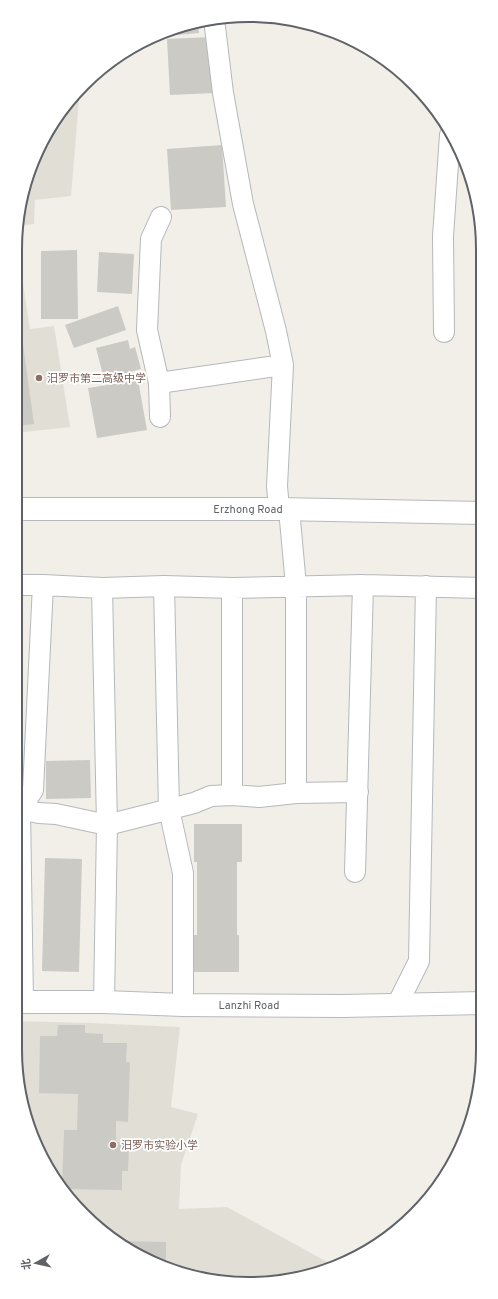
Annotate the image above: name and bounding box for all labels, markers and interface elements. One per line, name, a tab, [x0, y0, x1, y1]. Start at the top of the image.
place label: 汨罗市第二高级中学	[47, 372, 146, 386]
marker: 汨罗市第二高级中学	[34, 373, 44, 383]
street label: Erzhong Road	[213, 503, 283, 517]
street label: Lanzhi Road	[219, 999, 279, 1013]
place label: 汨罗市实验小学	[121, 1139, 198, 1153]
marker: 汨罗市实验小学	[108, 1140, 118, 1150]
north arrow	[16, 1243, 56, 1283]
text: 北	[19, 1258, 35, 1271]

